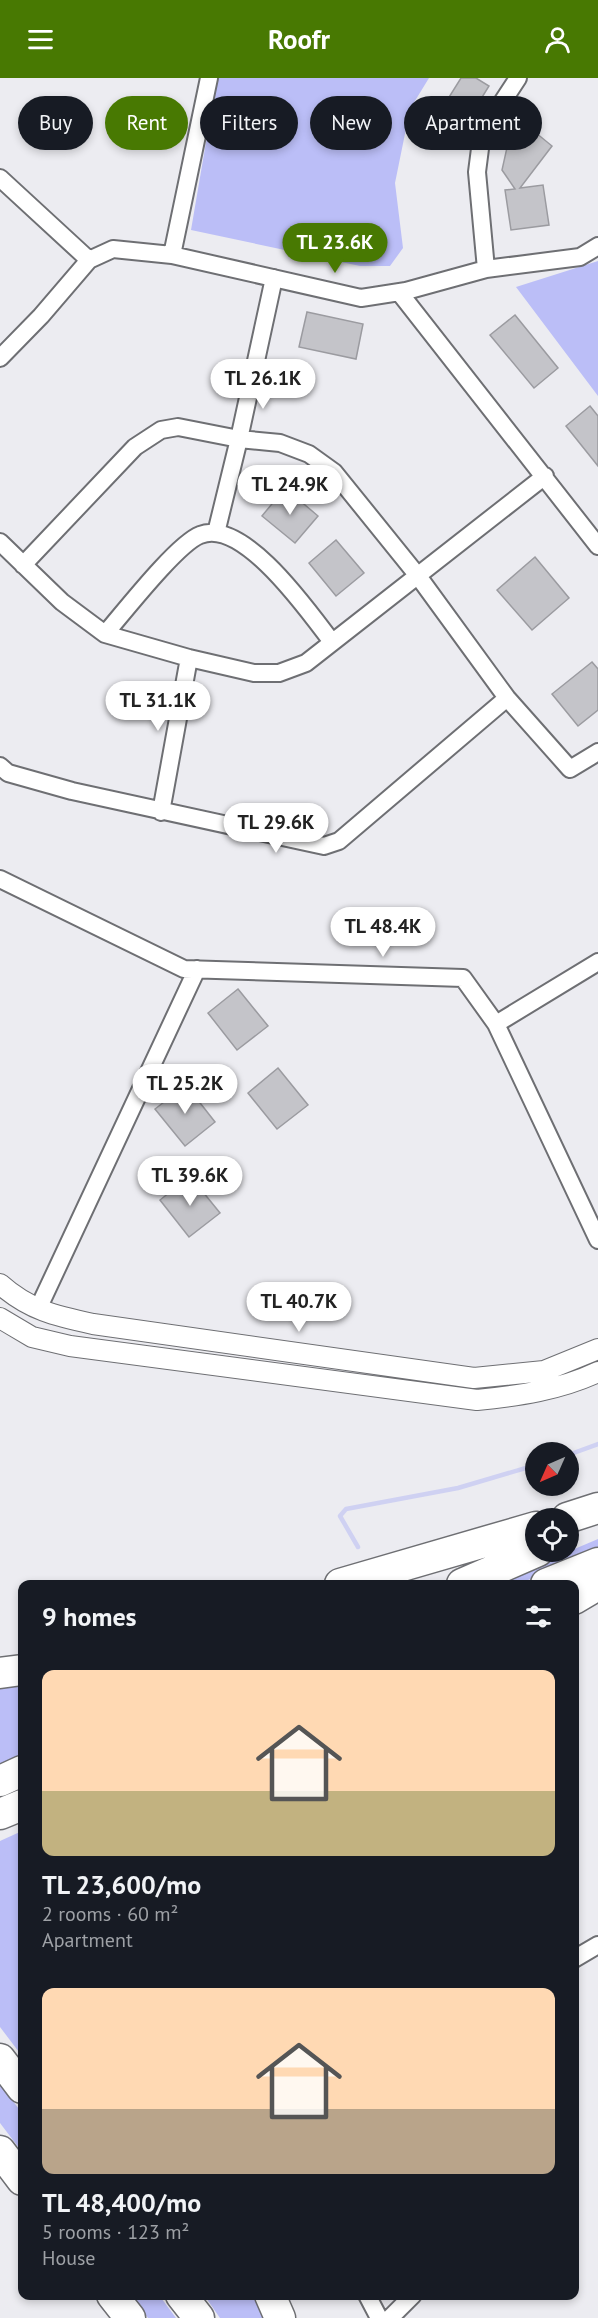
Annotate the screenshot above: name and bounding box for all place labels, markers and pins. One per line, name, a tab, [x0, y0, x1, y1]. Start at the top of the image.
pin: TL 23.6K	[273, 223, 397, 274]
pin: TL 26.1K	[201, 359, 325, 410]
pin: TL 24.9K	[228, 465, 352, 516]
pin: TL 31.1K	[96, 681, 220, 732]
pin: TL 29.6K	[214, 803, 338, 854]
pin: TL 48.4K	[321, 907, 445, 958]
pin: TL 25.2K	[123, 1064, 247, 1115]
pin: TL 39.6K	[128, 1156, 252, 1207]
pin: TL 40.7K	[237, 1282, 361, 1333]

